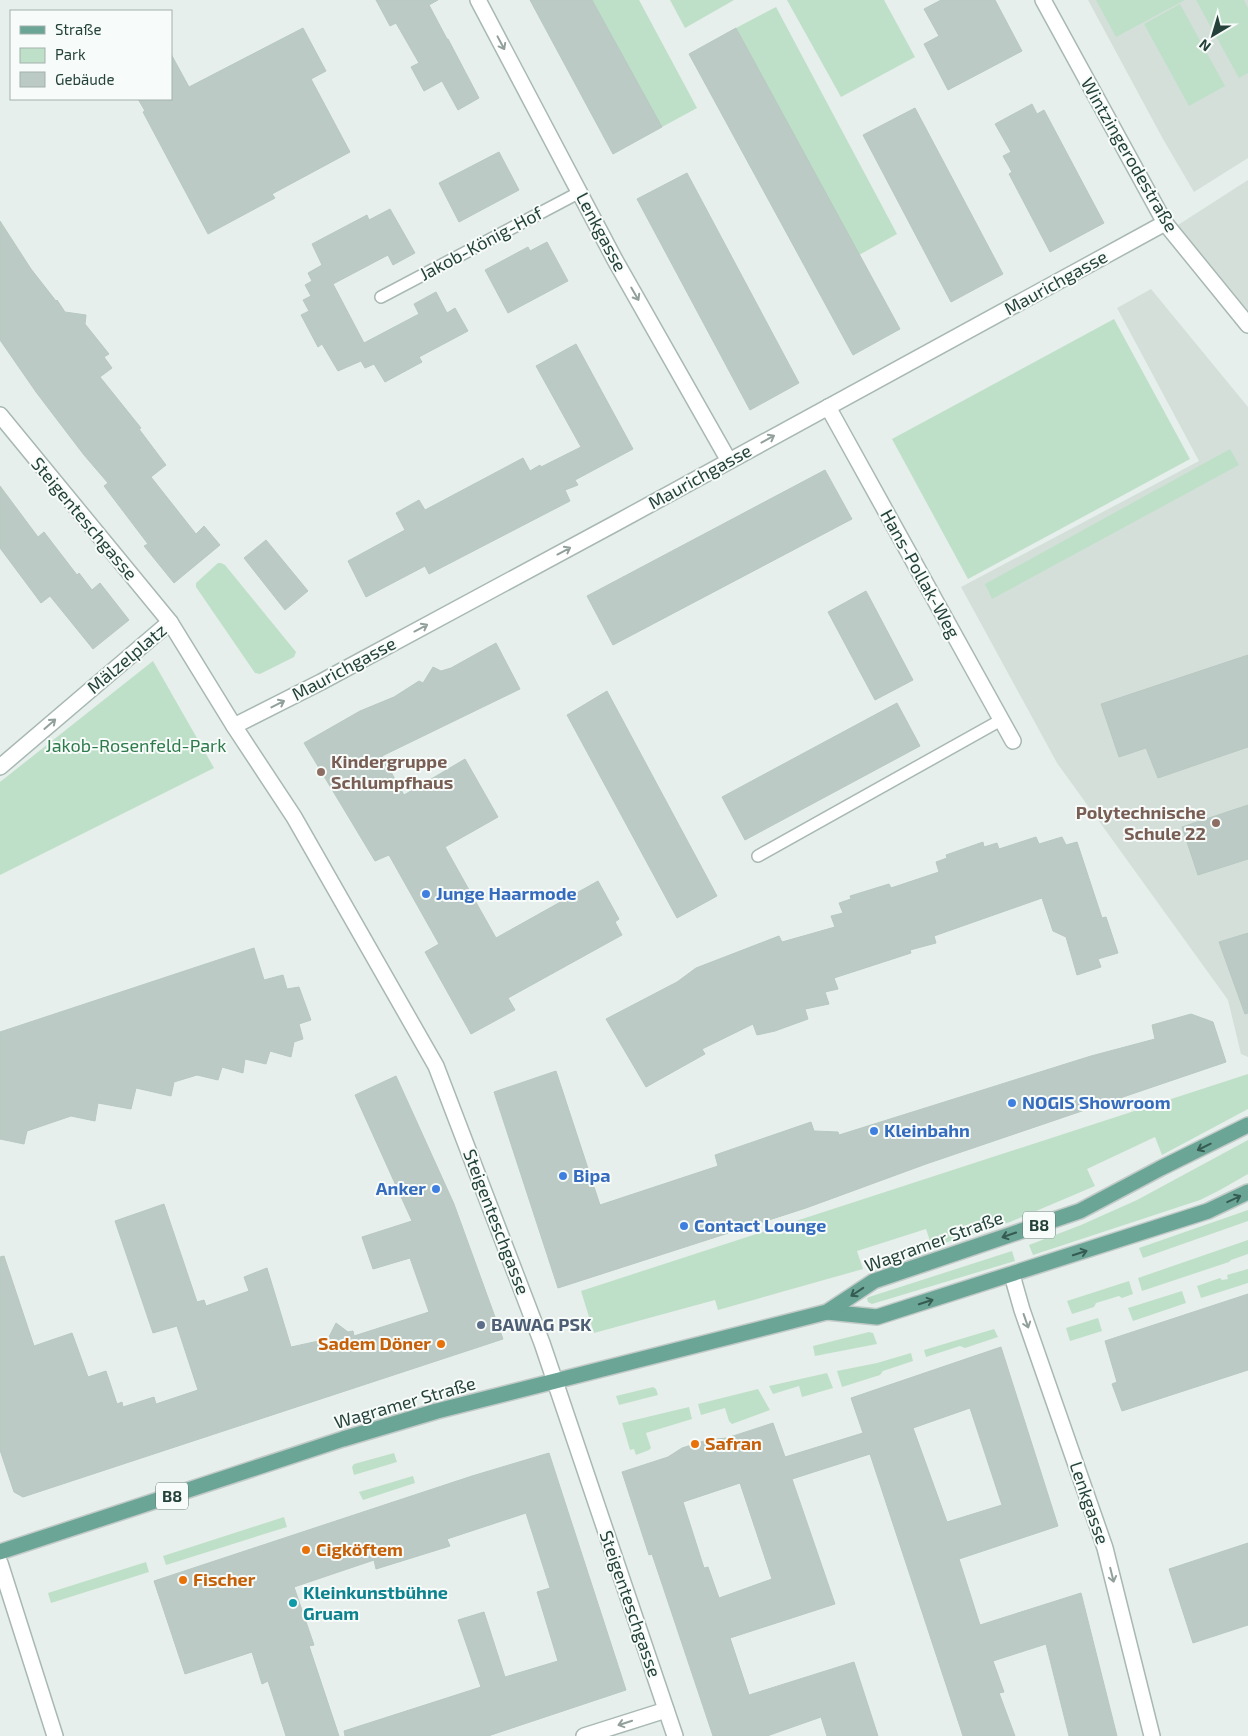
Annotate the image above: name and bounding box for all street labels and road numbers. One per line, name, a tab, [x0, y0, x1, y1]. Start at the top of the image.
street label: Wintzingerodestraße	[1077, 73, 1183, 236]
street label: Lenkgasse	[572, 188, 632, 275]
street label: Jakob-König-Hof	[415, 201, 547, 285]
street label: Maurichgasse	[1000, 245, 1111, 320]
street label: Maurichgasse	[644, 439, 755, 514]
street label: Steigenteschgasse	[27, 452, 143, 584]
street label: Hans-Pollak-Weg	[876, 505, 965, 642]
street label: Mälzelplatz	[82, 619, 171, 698]
street label: Maurichgasse	[288, 631, 399, 705]
street label: Steigenteschgasse	[459, 1146, 535, 1297]
street label: Wagramer Straße	[861, 1206, 1006, 1276]
road number: B8	[1023, 1212, 1055, 1238]
street label: Wagramer Straße	[332, 1371, 478, 1433]
street label: Lenkgasse	[1065, 1458, 1114, 1547]
road number: B8	[156, 1482, 188, 1510]
street label: Steigenteschgasse	[596, 1527, 666, 1680]

